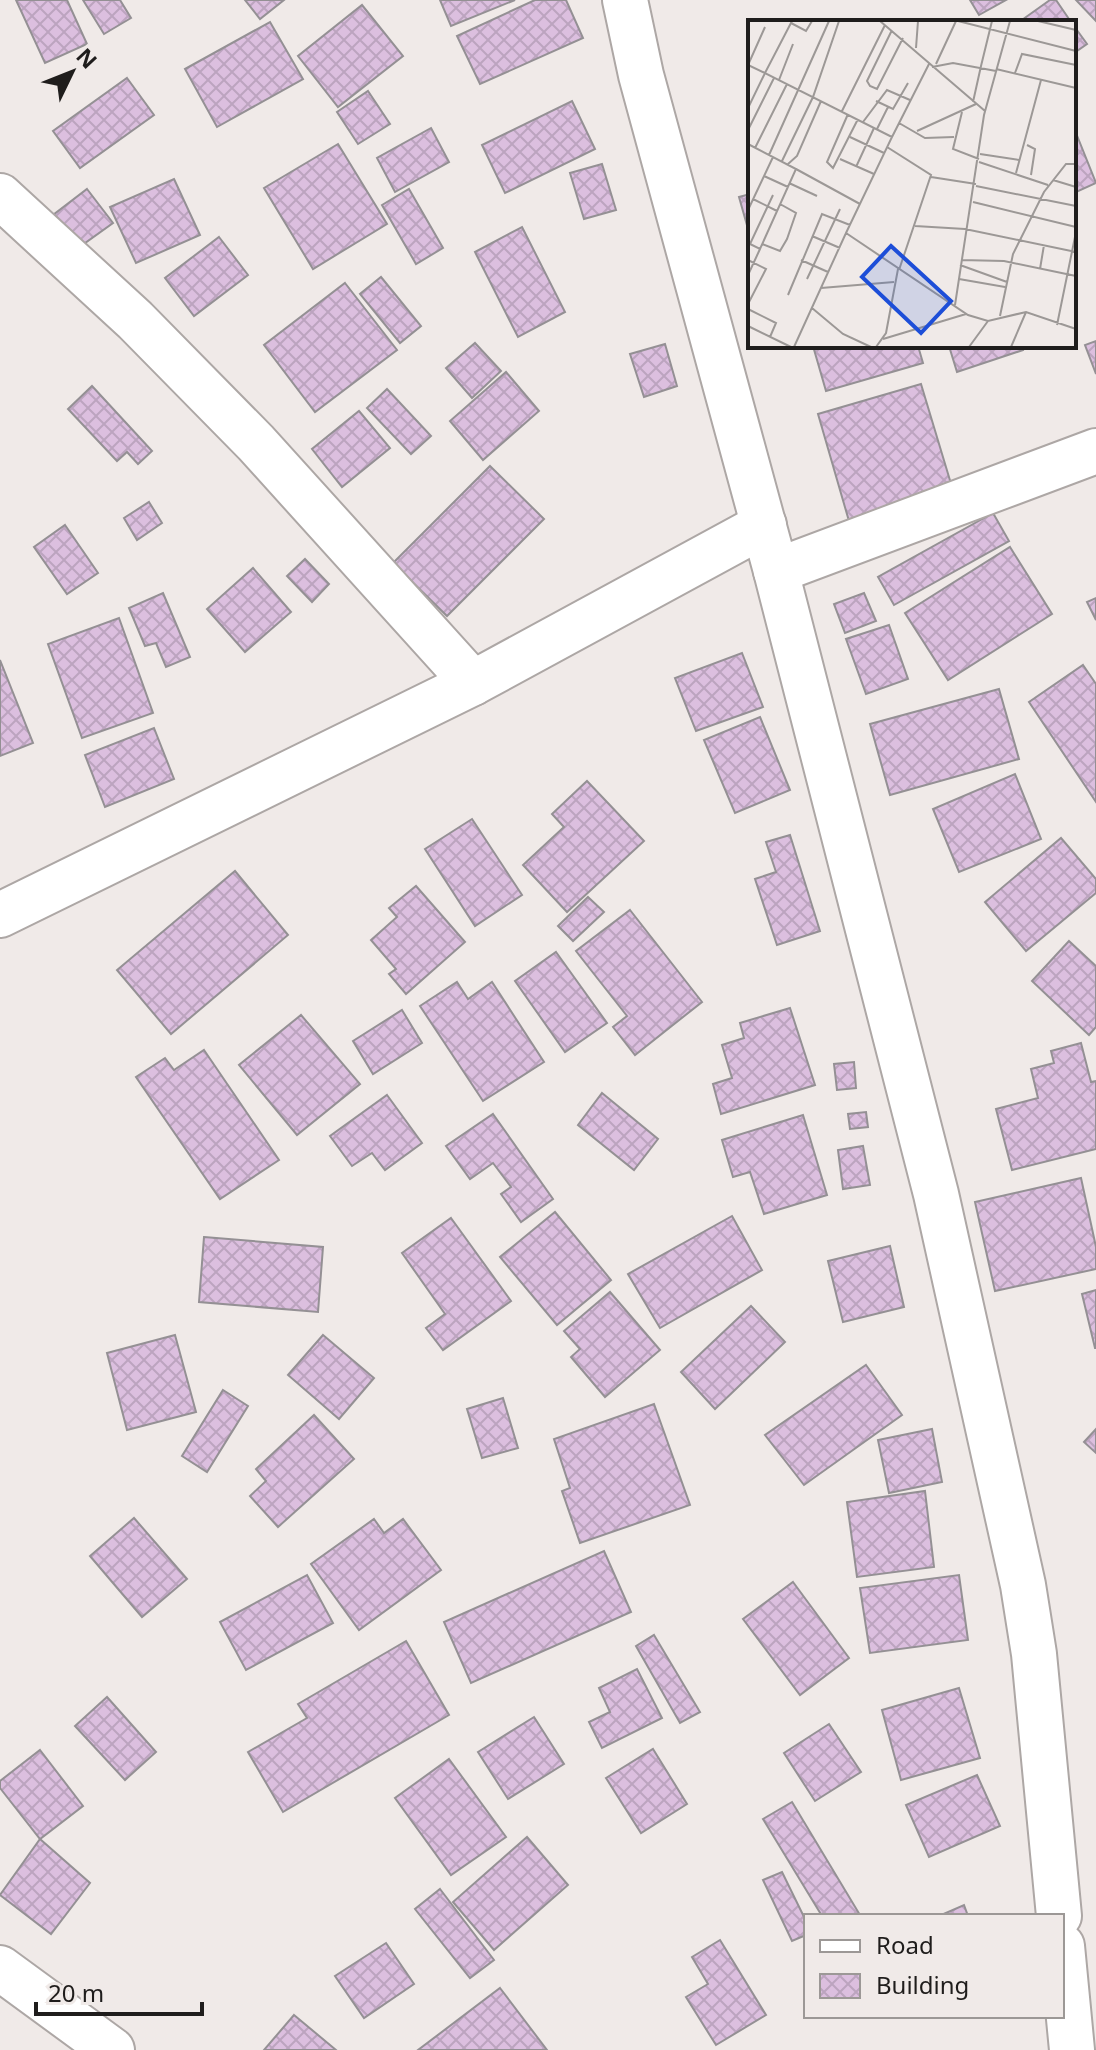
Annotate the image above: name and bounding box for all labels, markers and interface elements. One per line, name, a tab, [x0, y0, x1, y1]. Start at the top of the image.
inset map	[748, 20, 1076, 348]
north arrow	[32, 32, 112, 112]
text: N	[70, 41, 104, 74]
legend	[804, 1914, 1064, 2018]
text: Road	[876, 1928, 934, 1961]
scale bar	[36, 1966, 202, 2016]
text: Building	[876, 1968, 969, 2001]
text: 20 m	[48, 1976, 104, 2009]

